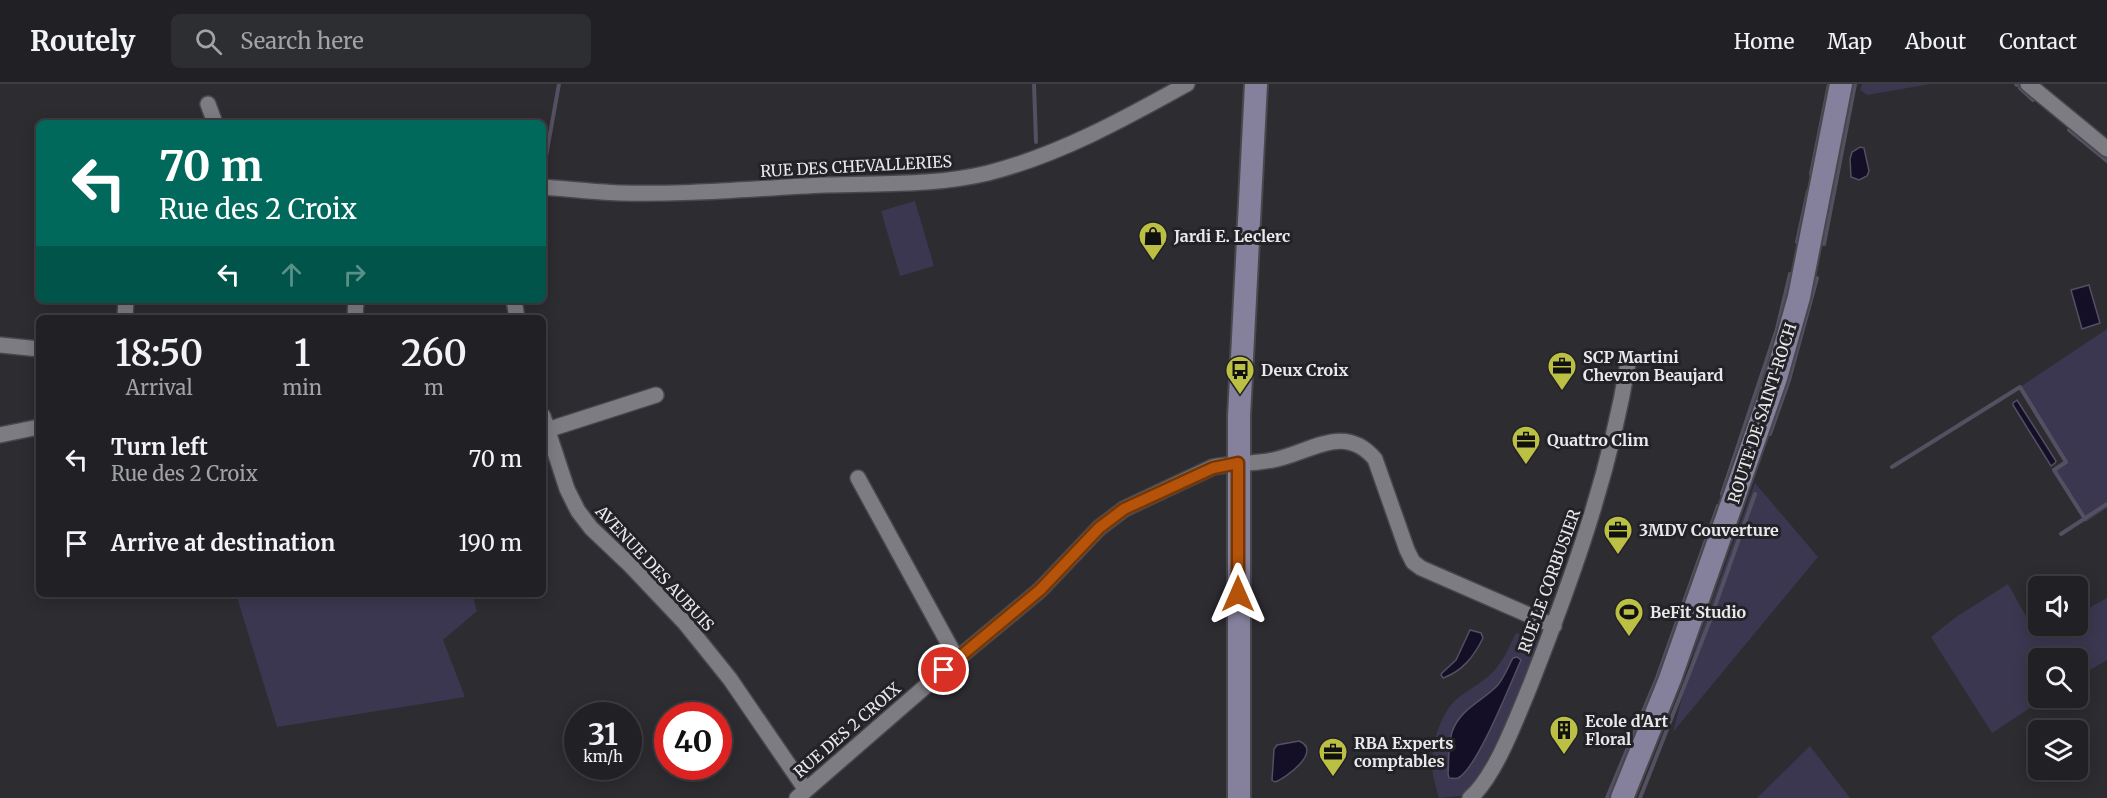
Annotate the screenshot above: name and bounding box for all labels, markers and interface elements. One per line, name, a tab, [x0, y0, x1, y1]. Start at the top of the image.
search box	[171, 14, 591, 68]
text: Routely	[30, 23, 135, 59]
icon: search	[192, 25, 225, 58]
text: Search here	[240, 27, 364, 55]
text: Home	[1734, 28, 1794, 55]
text: Map	[1827, 28, 1872, 55]
text: About	[1905, 28, 1966, 55]
text: Contact	[1999, 28, 2077, 55]
text: 70 m	[159, 140, 263, 192]
icon: left	[60, 144, 138, 222]
street label: RUE DES CHEVALLERIES	[760, 151, 952, 181]
text: Rue des 2 Croix	[159, 192, 357, 226]
shop icon: Jardi E. Leclerc	[1137, 220, 1169, 262]
place label: Jardi E. Leclerc	[1173, 226, 1290, 246]
icon: left	[212, 258, 245, 291]
icon: ahead	[275, 258, 308, 291]
icon: right	[338, 258, 371, 291]
street label: ROUTE DE SAINT-ROCH	[1723, 320, 1801, 506]
text: 18:50	[115, 331, 203, 376]
text: 1	[294, 331, 310, 376]
text: 260	[401, 331, 467, 376]
place label: SCP Martini Chevron Beaujard	[1583, 347, 1724, 385]
office icon: SCP Martini Chevron Beaujard	[1546, 350, 1578, 392]
bus stop icon: Deux Croix	[1224, 354, 1256, 396]
place label: Deux Croix	[1261, 360, 1349, 380]
text: Arrival	[126, 375, 193, 400]
text: min	[282, 375, 322, 400]
text: m	[424, 375, 444, 400]
office icon: Quattro Clim	[1510, 424, 1542, 466]
place label: Quattro Clim	[1547, 430, 1649, 450]
text: Turn left	[111, 433, 208, 461]
icon: left	[60, 443, 93, 476]
text: 70 m	[469, 445, 522, 473]
text: Rue des 2 Croix	[111, 461, 258, 486]
street label: AVENUE DES AUBUIS	[591, 500, 718, 635]
street label: RUE LE CORBUSIER	[1514, 506, 1585, 656]
office icon: 3MDV Couverture	[1602, 514, 1634, 556]
place label: 3MDV Couverture	[1639, 520, 1779, 540]
icon: arrive	[60, 527, 93, 560]
text: Arrive at destination	[111, 529, 335, 557]
text: 190 m	[459, 529, 522, 557]
position arrow	[1206, 562, 1270, 626]
map controls	[2028, 576, 2088, 780]
button: sound	[2028, 576, 2088, 636]
sports icon: BeFit Studio	[1613, 596, 1645, 638]
place label: BeFit Studio	[1650, 602, 1747, 622]
pin	[918, 644, 969, 695]
button: search	[2028, 648, 2088, 708]
icon: arrive	[927, 653, 960, 686]
street label: RUE DES 2 CROIX	[789, 678, 905, 782]
speed limit sign: 40	[654, 702, 732, 780]
place label: Ecole d'Art Floral	[1585, 711, 1669, 749]
building icon: Ecole d'Art Floral	[1548, 714, 1580, 756]
text: 31	[588, 715, 618, 753]
button: layers	[2028, 720, 2088, 780]
place label: RBA Experts comptables	[1354, 733, 1453, 771]
office icon: RBA Experts comptables	[1317, 736, 1349, 778]
text: km/h	[583, 747, 623, 766]

